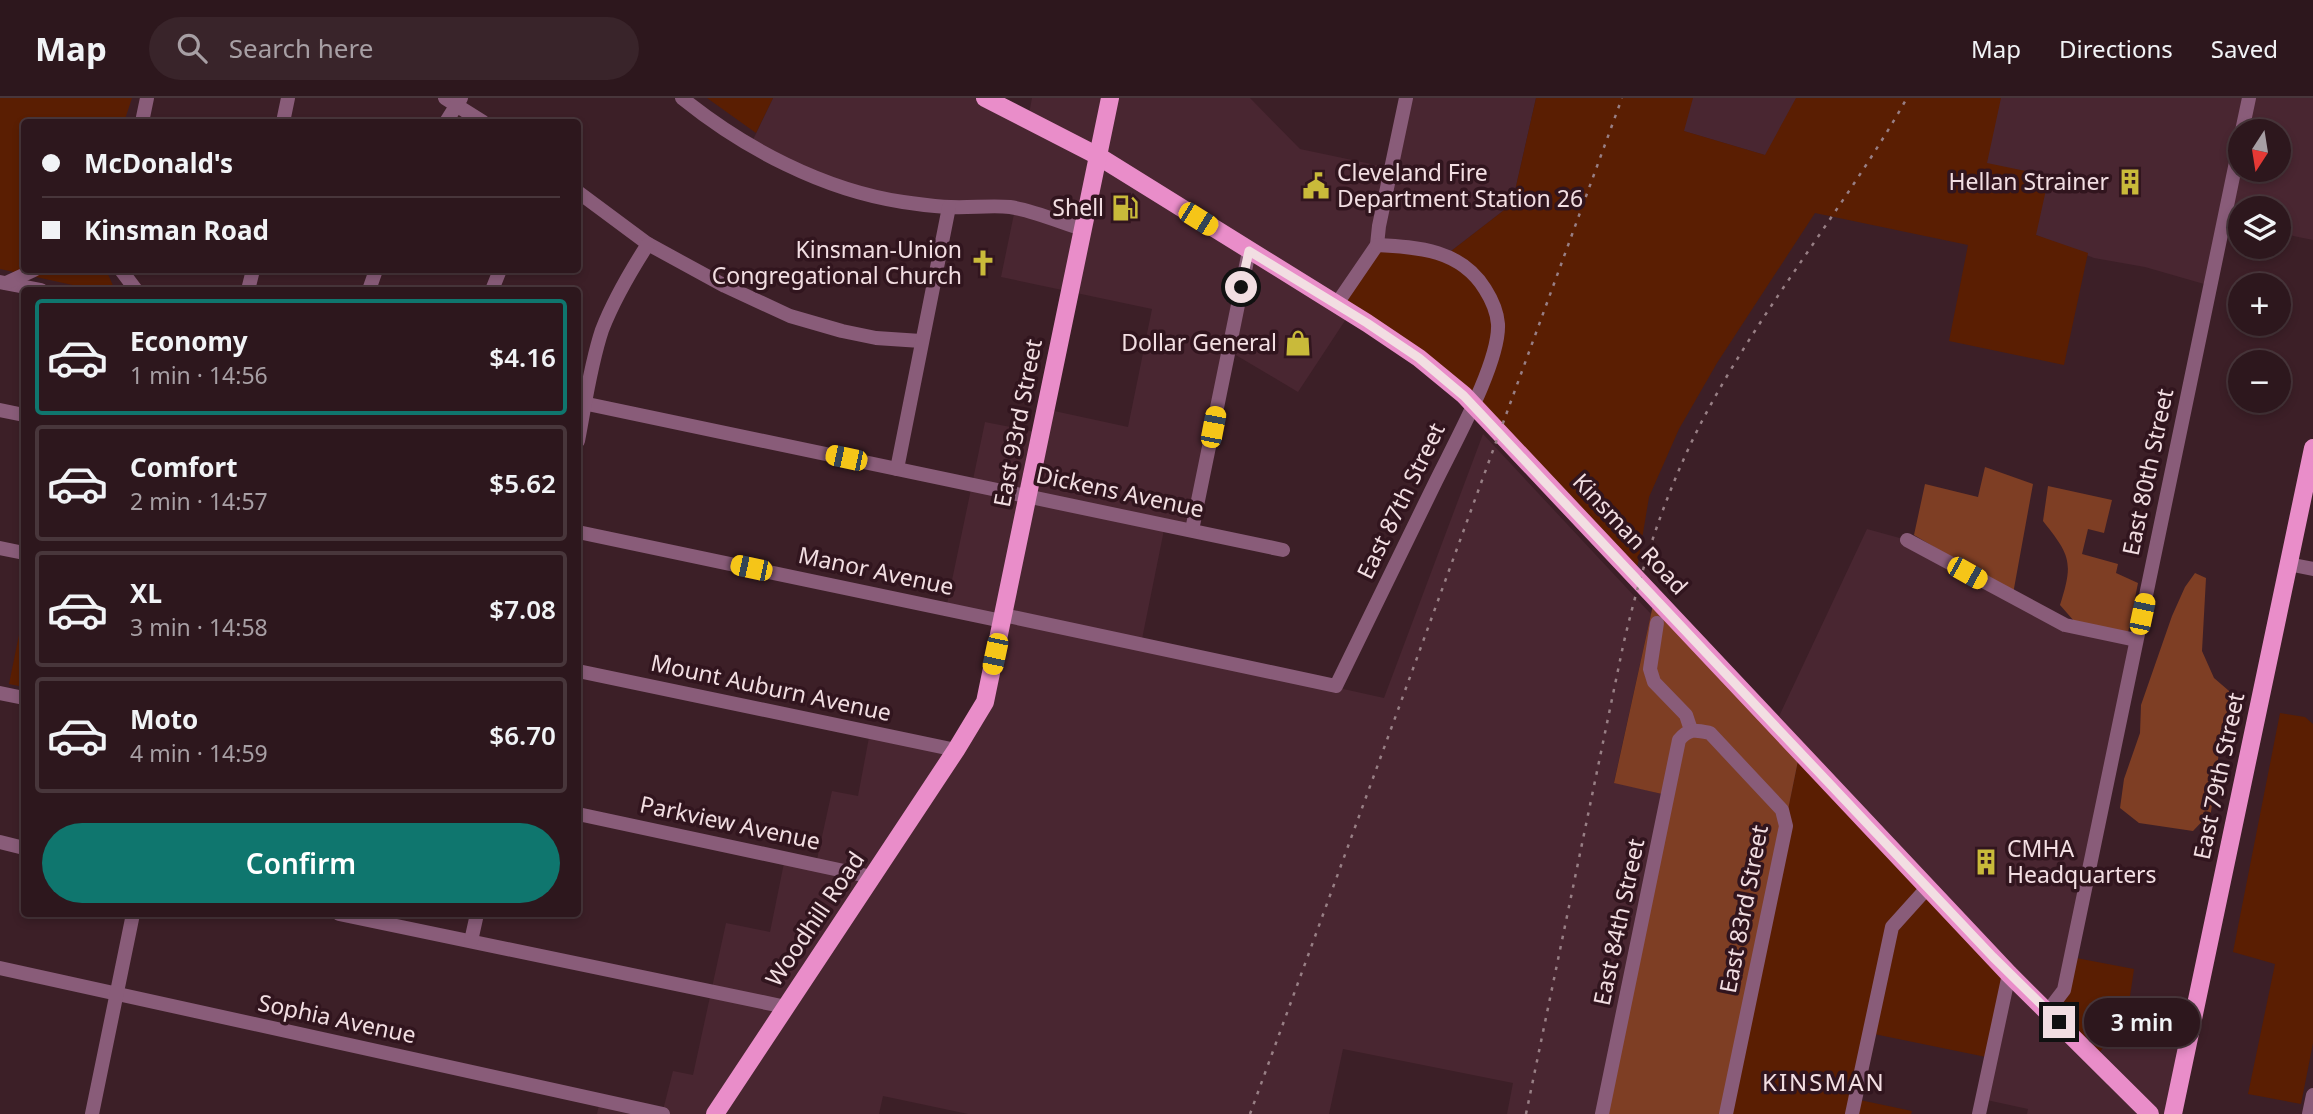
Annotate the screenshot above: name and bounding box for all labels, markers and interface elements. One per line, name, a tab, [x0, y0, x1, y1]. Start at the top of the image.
search box	[149, 17, 639, 80]
text: Map	[35, 26, 107, 71]
icon: search	[173, 29, 211, 67]
text: Search here	[229, 30, 373, 66]
text: Map	[1971, 32, 2021, 65]
text: Directions	[2059, 32, 2173, 65]
text: Saved	[2211, 32, 2278, 65]
north arrow	[2228, 119, 2291, 182]
map controls	[2228, 119, 2291, 413]
text: McDonald's	[84, 145, 233, 181]
place label: Cleveland Fire Department Station 26	[1337, 156, 1583, 214]
place label: Hellan Strainer	[1949, 165, 2109, 197]
building icon: Hellan Strainer	[2115, 167, 2145, 197]
public building icon: Cleveland Fire Department Station 26	[1301, 171, 1331, 201]
place label: Shell	[1052, 191, 1104, 223]
fuel station icon: Shell	[1110, 193, 1140, 223]
button: layers	[2228, 196, 2291, 259]
car	[1175, 199, 1222, 239]
text: Kinsman Road	[84, 212, 269, 248]
place label: Kinsman-Union Congregational Church	[712, 233, 962, 291]
church icon: Kinsman-Union Congregational Church	[968, 248, 998, 278]
route start	[1225, 271, 1257, 303]
button: +	[2228, 273, 2291, 336]
text: Economy	[130, 323, 248, 359]
icon: car	[46, 326, 109, 389]
place label: Dollar General	[1121, 326, 1277, 358]
shop icon: Dollar General	[1283, 328, 1313, 358]
street label: East 93rd Street	[985, 336, 1049, 510]
text: $4.16	[489, 339, 556, 375]
button: −	[2228, 350, 2291, 413]
text: 1 min · 14:56	[130, 359, 268, 391]
street label: East 80th Street	[2114, 385, 2180, 558]
car	[1199, 404, 1228, 450]
street label: East 87th Street	[1348, 417, 1452, 584]
car	[824, 443, 869, 473]
text: Comfort	[130, 449, 238, 485]
icon: car	[46, 452, 109, 515]
street label: Dickens Avenue	[1033, 458, 1207, 524]
text: $5.62	[489, 465, 556, 501]
street label: Kinsman Road	[1566, 466, 1695, 601]
text: 2 min · 14:57	[130, 485, 268, 517]
street label: Manor Avenue	[796, 538, 957, 602]
car	[729, 553, 774, 583]
car	[1944, 554, 1991, 592]
text: XL	[130, 575, 162, 611]
icon: car	[46, 578, 109, 641]
text: $7.08	[489, 591, 556, 627]
car	[2128, 591, 2157, 637]
text: 3 min · 14:58	[130, 611, 268, 643]
car	[981, 631, 1010, 677]
street label: Mount Auburn Avenue	[648, 646, 894, 728]
street label: East 79th Street	[2185, 689, 2251, 862]
text: Moto	[130, 701, 198, 737]
icon: car	[46, 704, 109, 767]
text: $6.70	[489, 717, 556, 753]
text: 4 min · 14:59	[130, 737, 268, 769]
street label: Parkview Avenue	[637, 787, 823, 857]
street label: East 83rd Street	[1711, 822, 1775, 996]
button: Confirm	[42, 823, 560, 903]
place label: CMHA Headquarters	[2007, 832, 2157, 890]
street label: East 84th Street	[1585, 835, 1651, 1008]
street label: Woodhill Road	[757, 845, 871, 992]
building icon: CMHA Headquarters	[1971, 847, 2001, 877]
street label: Sophia Avenue	[255, 986, 419, 1050]
callout: 3 min	[2084, 998, 2199, 1046]
route end	[2043, 1006, 2075, 1038]
text: 3 min	[2111, 1006, 2173, 1038]
district label: KINSMAN	[1762, 1065, 1886, 1098]

